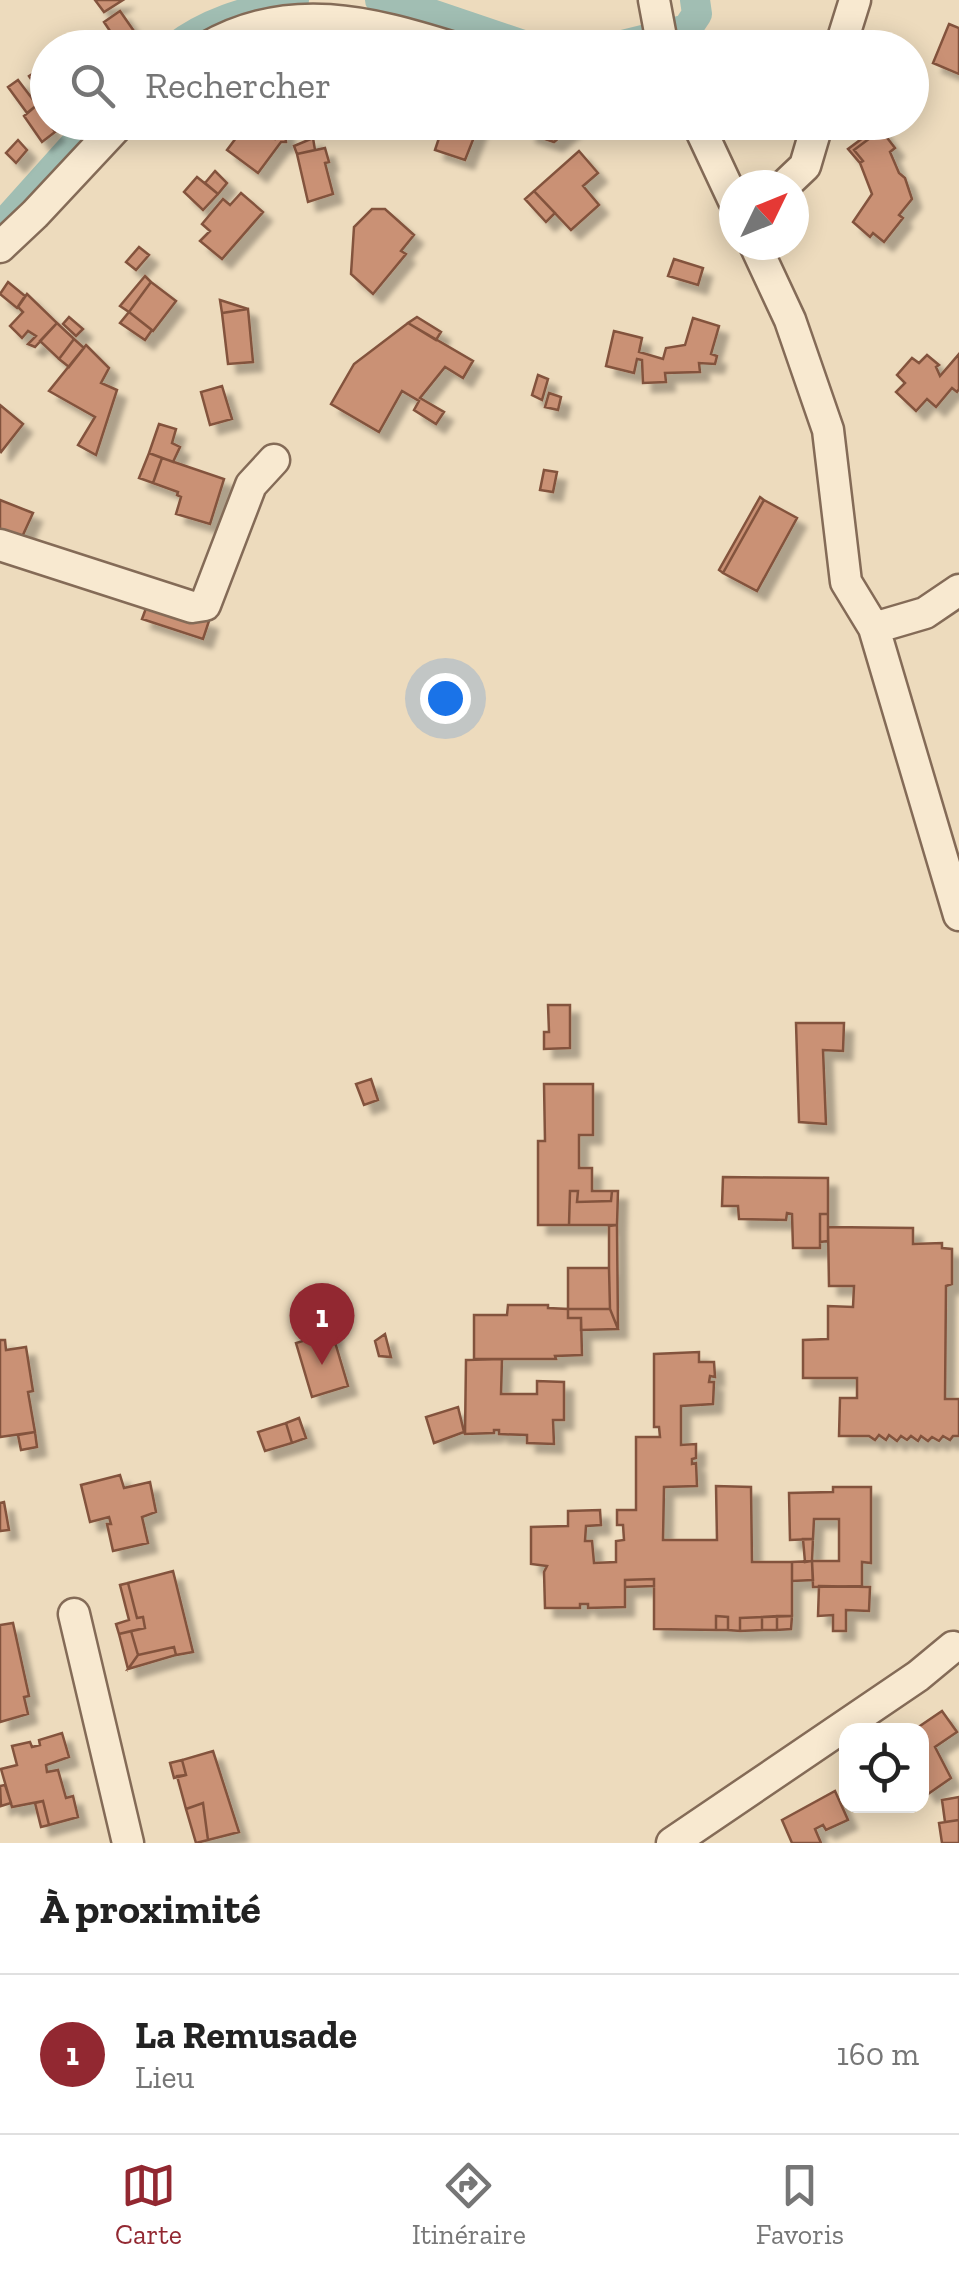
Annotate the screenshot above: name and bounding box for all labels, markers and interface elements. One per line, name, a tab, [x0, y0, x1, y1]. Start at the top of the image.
search box	[30, 30, 929, 140]
icon: search	[65, 58, 120, 113]
text: Rechercher	[145, 62, 331, 108]
north arrow	[719, 170, 809, 260]
your location	[420, 673, 471, 724]
pin: 1	[290, 1282, 354, 1365]
map controls	[839, 1723, 929, 1813]
button: locate	[839, 1723, 929, 1813]
text: À proximité	[40, 1883, 261, 1934]
text: La Remusade	[135, 2012, 357, 2058]
text: 1	[66, 2035, 79, 2073]
text: 160 m	[836, 2035, 919, 2073]
text: Lieu	[135, 2058, 194, 2096]
tab: Carte	[115, 2158, 182, 2251]
tab: Itinéraire	[412, 2158, 526, 2251]
tab: Favoris	[756, 2158, 844, 2251]

